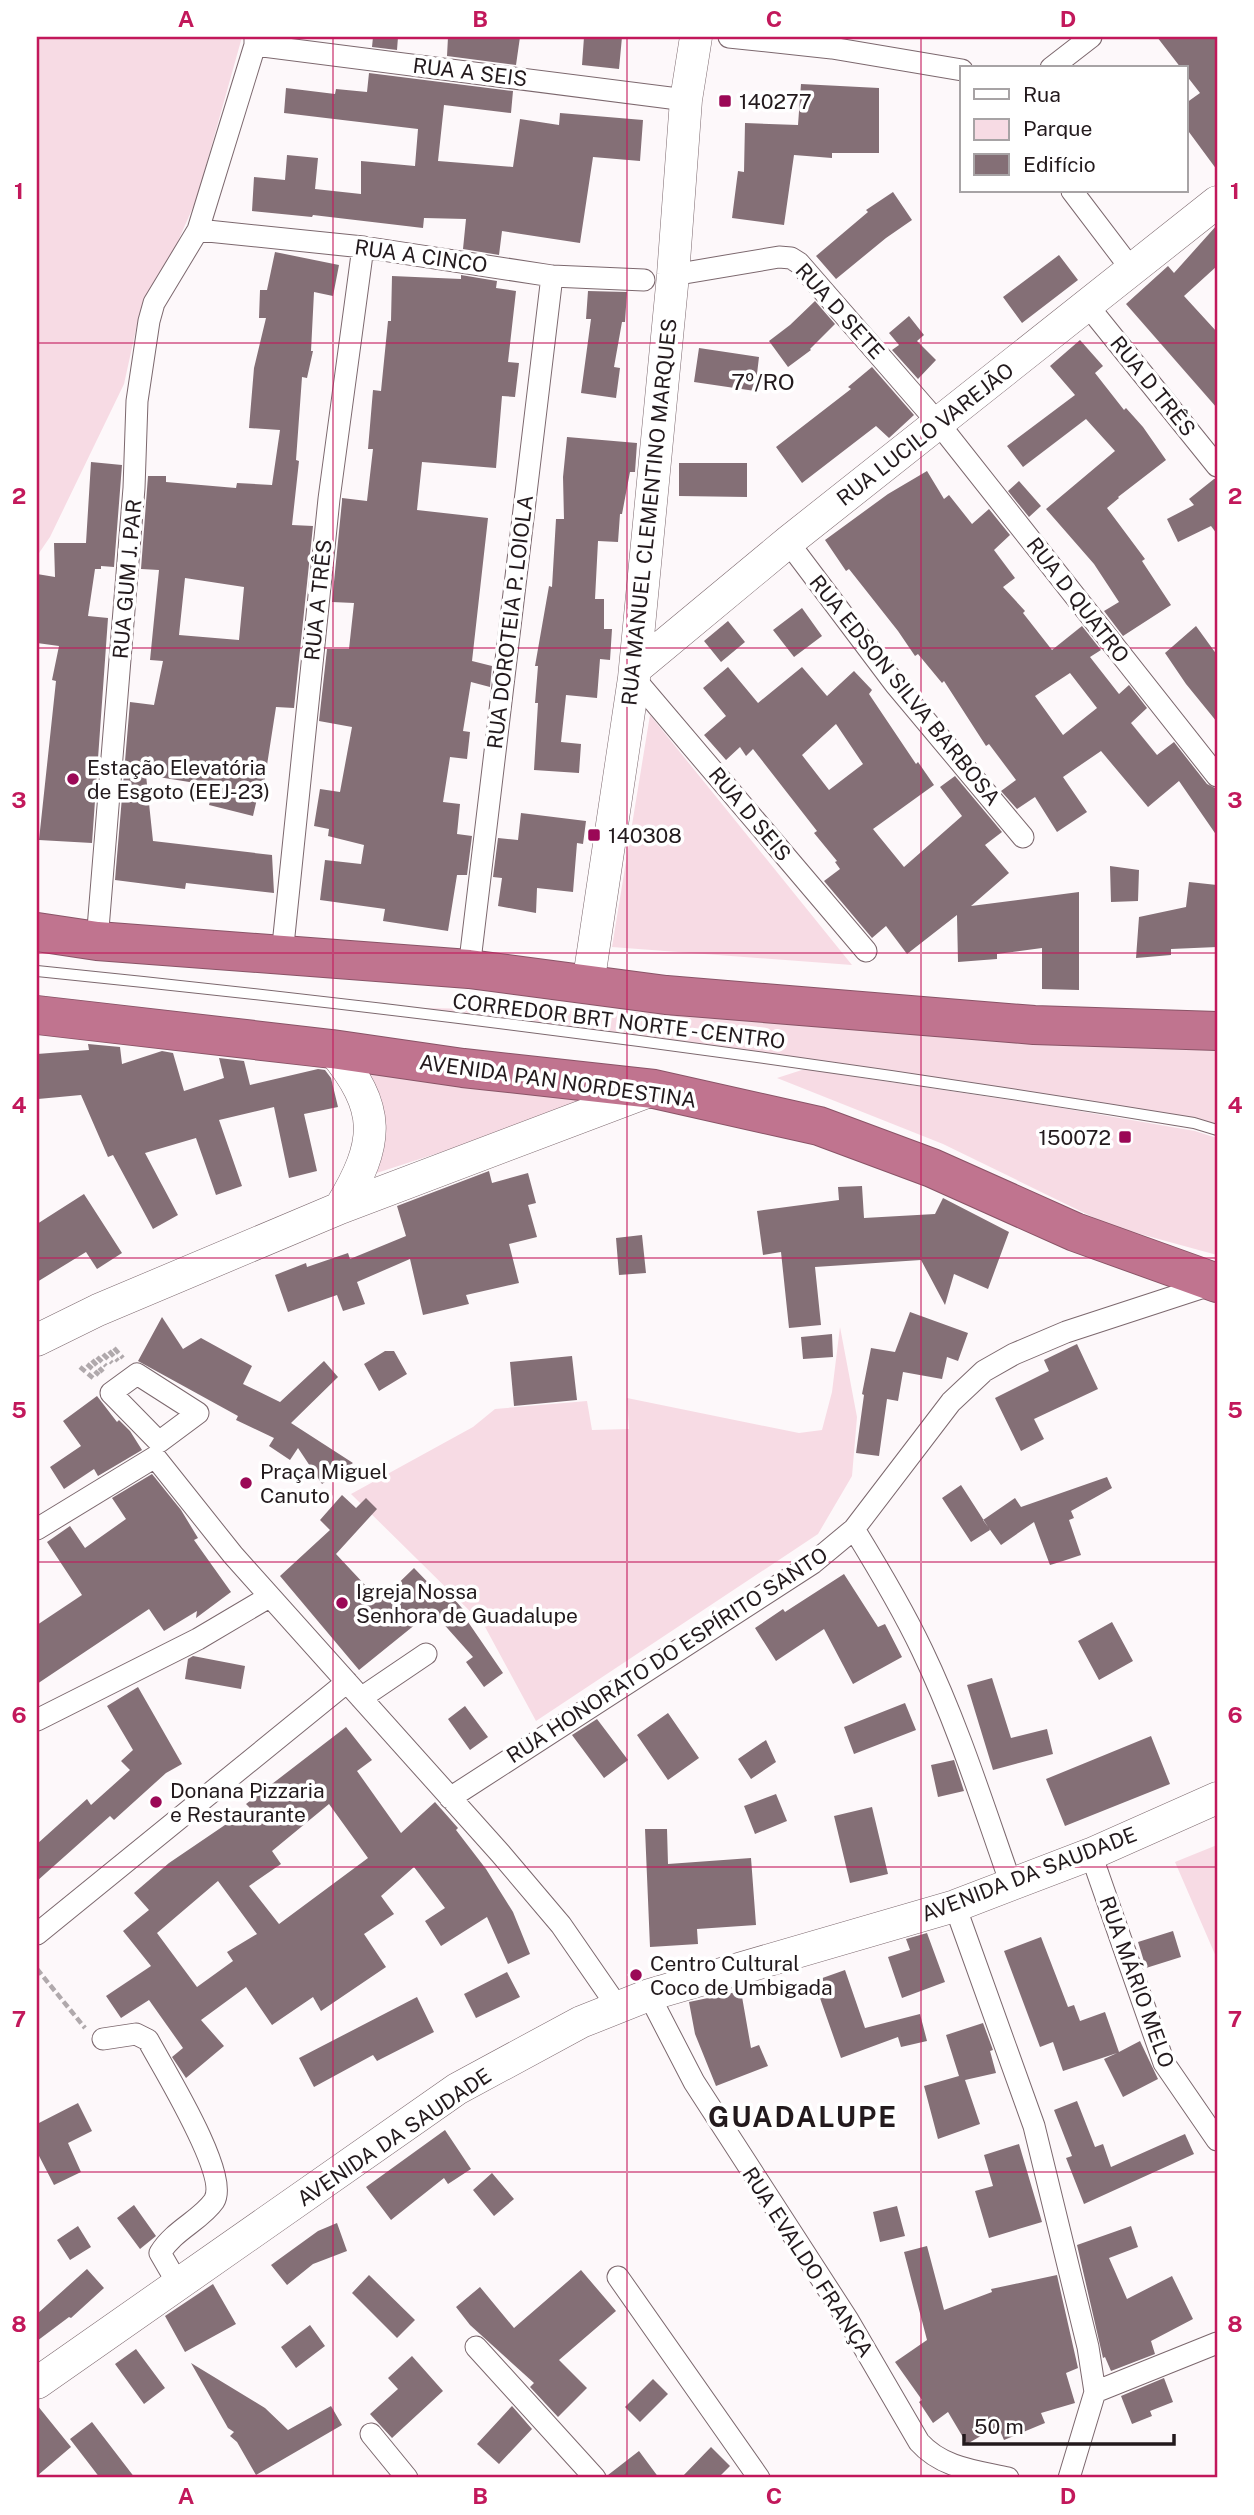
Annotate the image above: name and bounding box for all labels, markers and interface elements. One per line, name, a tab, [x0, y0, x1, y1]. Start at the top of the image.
text: A	[178, 5, 195, 32]
text: B	[472, 5, 488, 32]
text: C	[766, 5, 782, 32]
text: D	[1060, 5, 1076, 32]
street label: RUA A SEIS	[411, 53, 529, 91]
legend	[960, 66, 1188, 192]
text: Rua	[1023, 82, 1061, 107]
place label: 140277	[739, 89, 812, 114]
marker: 140277	[717, 93, 733, 109]
text: Parque	[1023, 116, 1092, 141]
text: Edifício	[1023, 152, 1096, 177]
text: 1	[14, 177, 24, 204]
text: 1	[1230, 177, 1240, 204]
street label: RUA A CINCO	[353, 234, 489, 278]
street label: RUA D SETE	[790, 258, 890, 364]
street label: RUA MANUEL CLEMENTINO MARQUES	[616, 317, 682, 707]
street label: RUA D TRÊS	[1105, 331, 1201, 441]
street label: RUA LUCILO VAREJÃO	[832, 357, 1018, 511]
district label: 7º/RO	[731, 368, 795, 395]
text: 2	[12, 482, 26, 509]
text: 2	[1228, 482, 1242, 509]
street label: RUA DOROTEIA P. LOIOLA	[482, 494, 538, 750]
street label: RUA GUM J. PAR	[108, 498, 146, 660]
street label: RUA D QUATRO	[1021, 533, 1135, 667]
street label: RUA A TRÊS	[299, 538, 337, 662]
street label: RUA EDSON SILVA BARBOSA	[804, 570, 1006, 810]
place label: Estação Elevatória de Esgoto (EEJ-23)	[87, 755, 270, 804]
street label: RUA D SEIS	[704, 762, 796, 866]
marker: Estação Elevatória de Esgoto (EEJ-23)	[65, 771, 81, 787]
text: 3	[11, 786, 27, 813]
text: 3	[1227, 786, 1243, 813]
place label: 140308	[608, 823, 682, 848]
marker: 140308	[586, 827, 602, 843]
street label: CORREDOR BRT NORTE - CENTRO	[451, 988, 787, 1054]
street label: AVENIDA PAN NORDESTINA	[418, 1049, 698, 1113]
text: 4	[11, 1091, 27, 1118]
text: 4	[1227, 1091, 1243, 1118]
place label: 150072	[1039, 1125, 1111, 1150]
marker: 150072	[1117, 1129, 1133, 1145]
text: 5	[11, 1396, 27, 1423]
text: 5	[1227, 1396, 1243, 1423]
place label: Praça Miguel Canuto	[260, 1459, 388, 1508]
marker: Praça Miguel Canuto	[238, 1475, 254, 1491]
street label: RUA HONORATO DO ESPÍRITO SANTO	[502, 1542, 832, 1768]
place label: Igreja Nossa Senhora de Guadalupe	[356, 1579, 578, 1628]
marker: Igreja Nossa Senhora de Guadalupe	[334, 1595, 350, 1611]
text: 6	[11, 1701, 27, 1728]
text: 6	[1227, 1701, 1243, 1728]
place label: Donana Pizzaria e Restaurante	[170, 1778, 325, 1827]
marker: Donana Pizzaria e Restaurante	[148, 1794, 164, 1810]
street label: AVENIDA DA SAUDADE	[918, 1821, 1140, 1927]
street label: RUA MÁRIO MELO	[1094, 1893, 1180, 2071]
place label: Centro Cultural Coco de Umbigada	[650, 1951, 833, 2000]
marker: Centro Cultural Coco de Umbigada	[628, 1967, 644, 1983]
text: 7	[12, 2005, 26, 2032]
text: 7	[1228, 2005, 1242, 2032]
street label: AVENIDA DA SAUDADE	[292, 2063, 496, 2211]
district label: GUADALUPE	[708, 2100, 898, 2133]
street label: RUA EVALDO FRANÇA	[737, 2162, 879, 2362]
text: 8	[11, 2310, 27, 2337]
text: 8	[1227, 2310, 1243, 2337]
scale bar	[964, 2403, 1174, 2447]
text: 50 m	[974, 2414, 1024, 2439]
text: A	[178, 2482, 195, 2509]
text: B	[472, 2482, 488, 2509]
text: C	[766, 2482, 782, 2509]
text: D	[1060, 2482, 1076, 2509]

